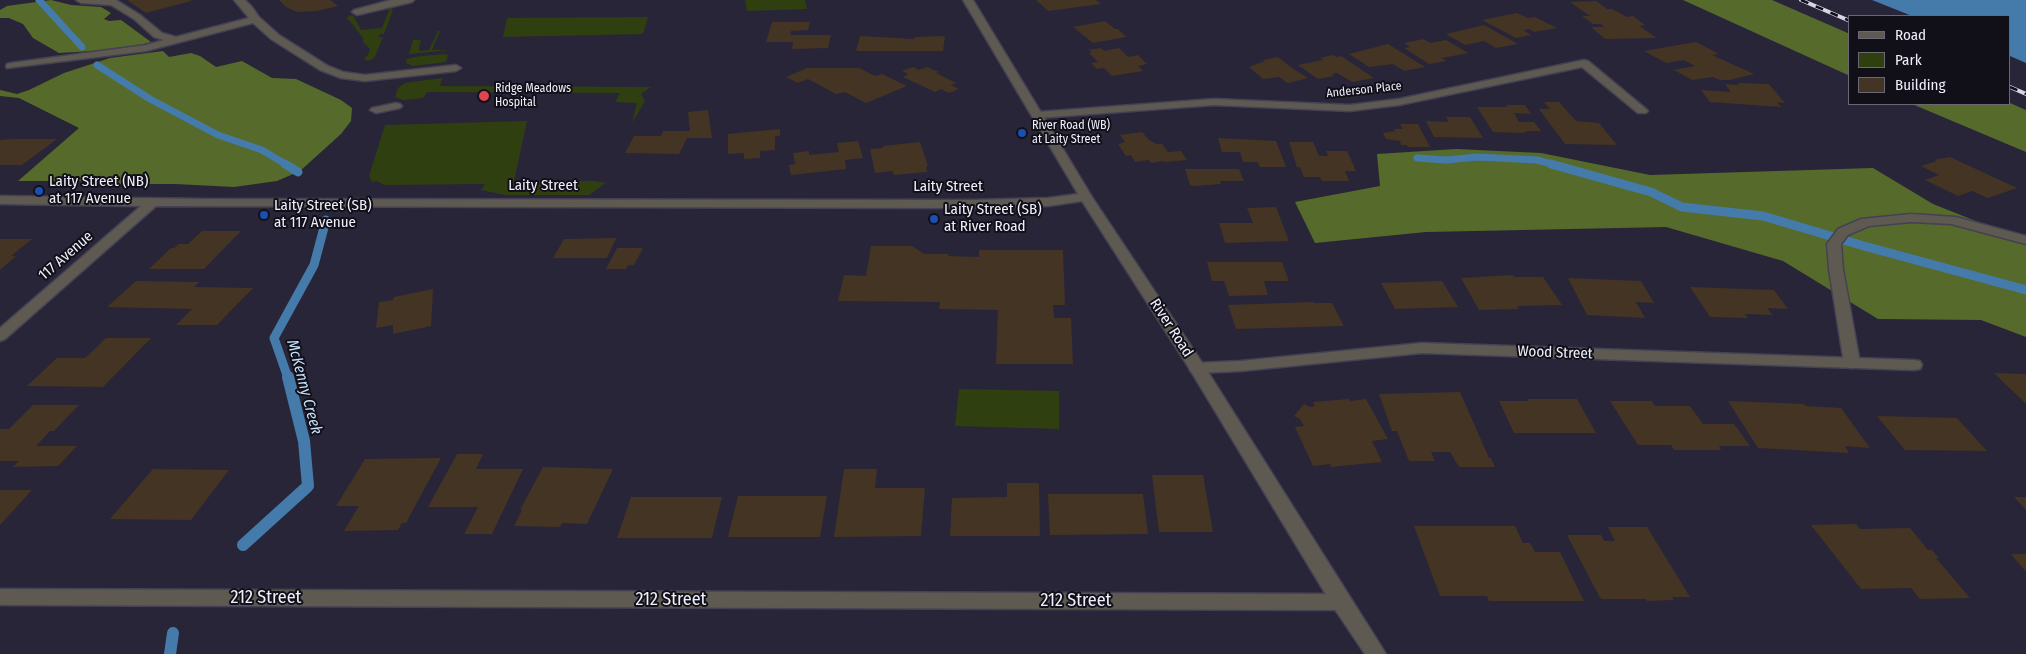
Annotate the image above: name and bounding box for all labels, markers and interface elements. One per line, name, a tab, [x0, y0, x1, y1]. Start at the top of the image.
legend	[1848, 15, 2011, 105]
text: Road	[1895, 26, 1926, 44]
text: Park	[1895, 51, 1922, 69]
text: Building	[1895, 76, 1946, 94]
street label: Anderson Place	[1326, 79, 1402, 101]
place label: Ridge Meadows Hospital	[495, 82, 571, 110]
marker: Ridge Meadows Hospital	[477, 89, 491, 103]
place label: River Road (WB) at Laity Street	[1032, 119, 1110, 147]
marker: River Road (WB) at Laity Street	[1016, 127, 1028, 139]
place label: Laity Street (NB) at 117 Avenue	[49, 173, 148, 208]
street label: Laity Street	[508, 177, 578, 195]
street label: Laity Street	[913, 178, 983, 196]
marker: Laity Street (NB) at 117 Avenue	[33, 185, 45, 197]
place label: Laity Street (SB) at 117 Avenue	[274, 197, 372, 232]
place label: Laity Street (SB) at River Road	[944, 201, 1042, 236]
marker: Laity Street (SB) at 117 Avenue	[258, 209, 270, 221]
marker: Laity Street (SB) at River Road	[928, 213, 940, 225]
street label: 117 Avenue	[35, 228, 97, 284]
street label: River Road	[1146, 295, 1196, 361]
water label: McKenny Creek	[282, 337, 326, 437]
street label: Wood Street	[1517, 343, 1593, 363]
street label: 212 Street	[231, 587, 301, 609]
street label: 212 Street	[636, 589, 706, 611]
street label: 212 Street	[1041, 590, 1111, 612]

